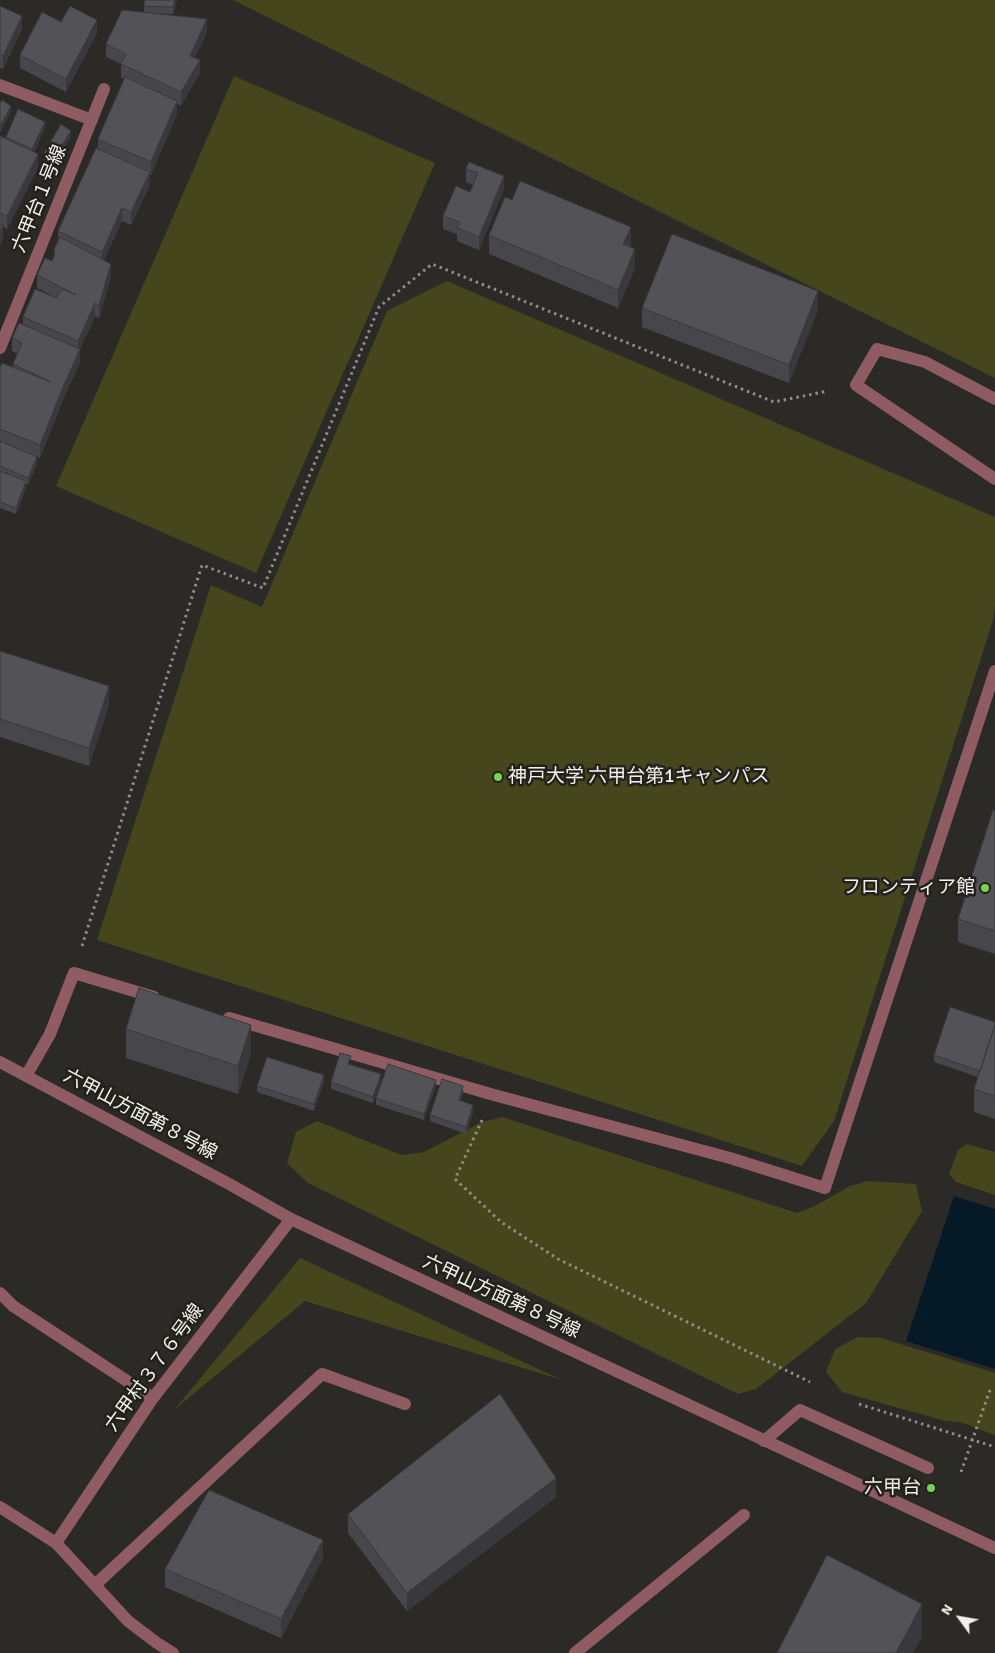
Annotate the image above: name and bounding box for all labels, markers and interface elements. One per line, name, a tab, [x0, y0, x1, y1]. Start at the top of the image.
street label: 六甲台１号線	[8, 142, 72, 256]
place label: 神戸大学 六甲台第1キャンパス	[508, 766, 769, 788]
marker: 神戸大学 六甲台第1キャンパス	[492, 771, 504, 783]
place label: フロンティア館	[842, 877, 975, 899]
marker: フロンティア館	[979, 882, 991, 894]
street label: 六甲山方面第８号線	[59, 1065, 221, 1165]
street label: 六甲山方面第８号線	[419, 1251, 583, 1343]
street label: 六甲村３７６号線	[101, 1300, 209, 1436]
place label: 六甲台	[864, 1477, 921, 1499]
marker: 六甲台	[925, 1482, 937, 1494]
north arrow	[935, 1593, 985, 1643]
text: N	[937, 1601, 957, 1618]

